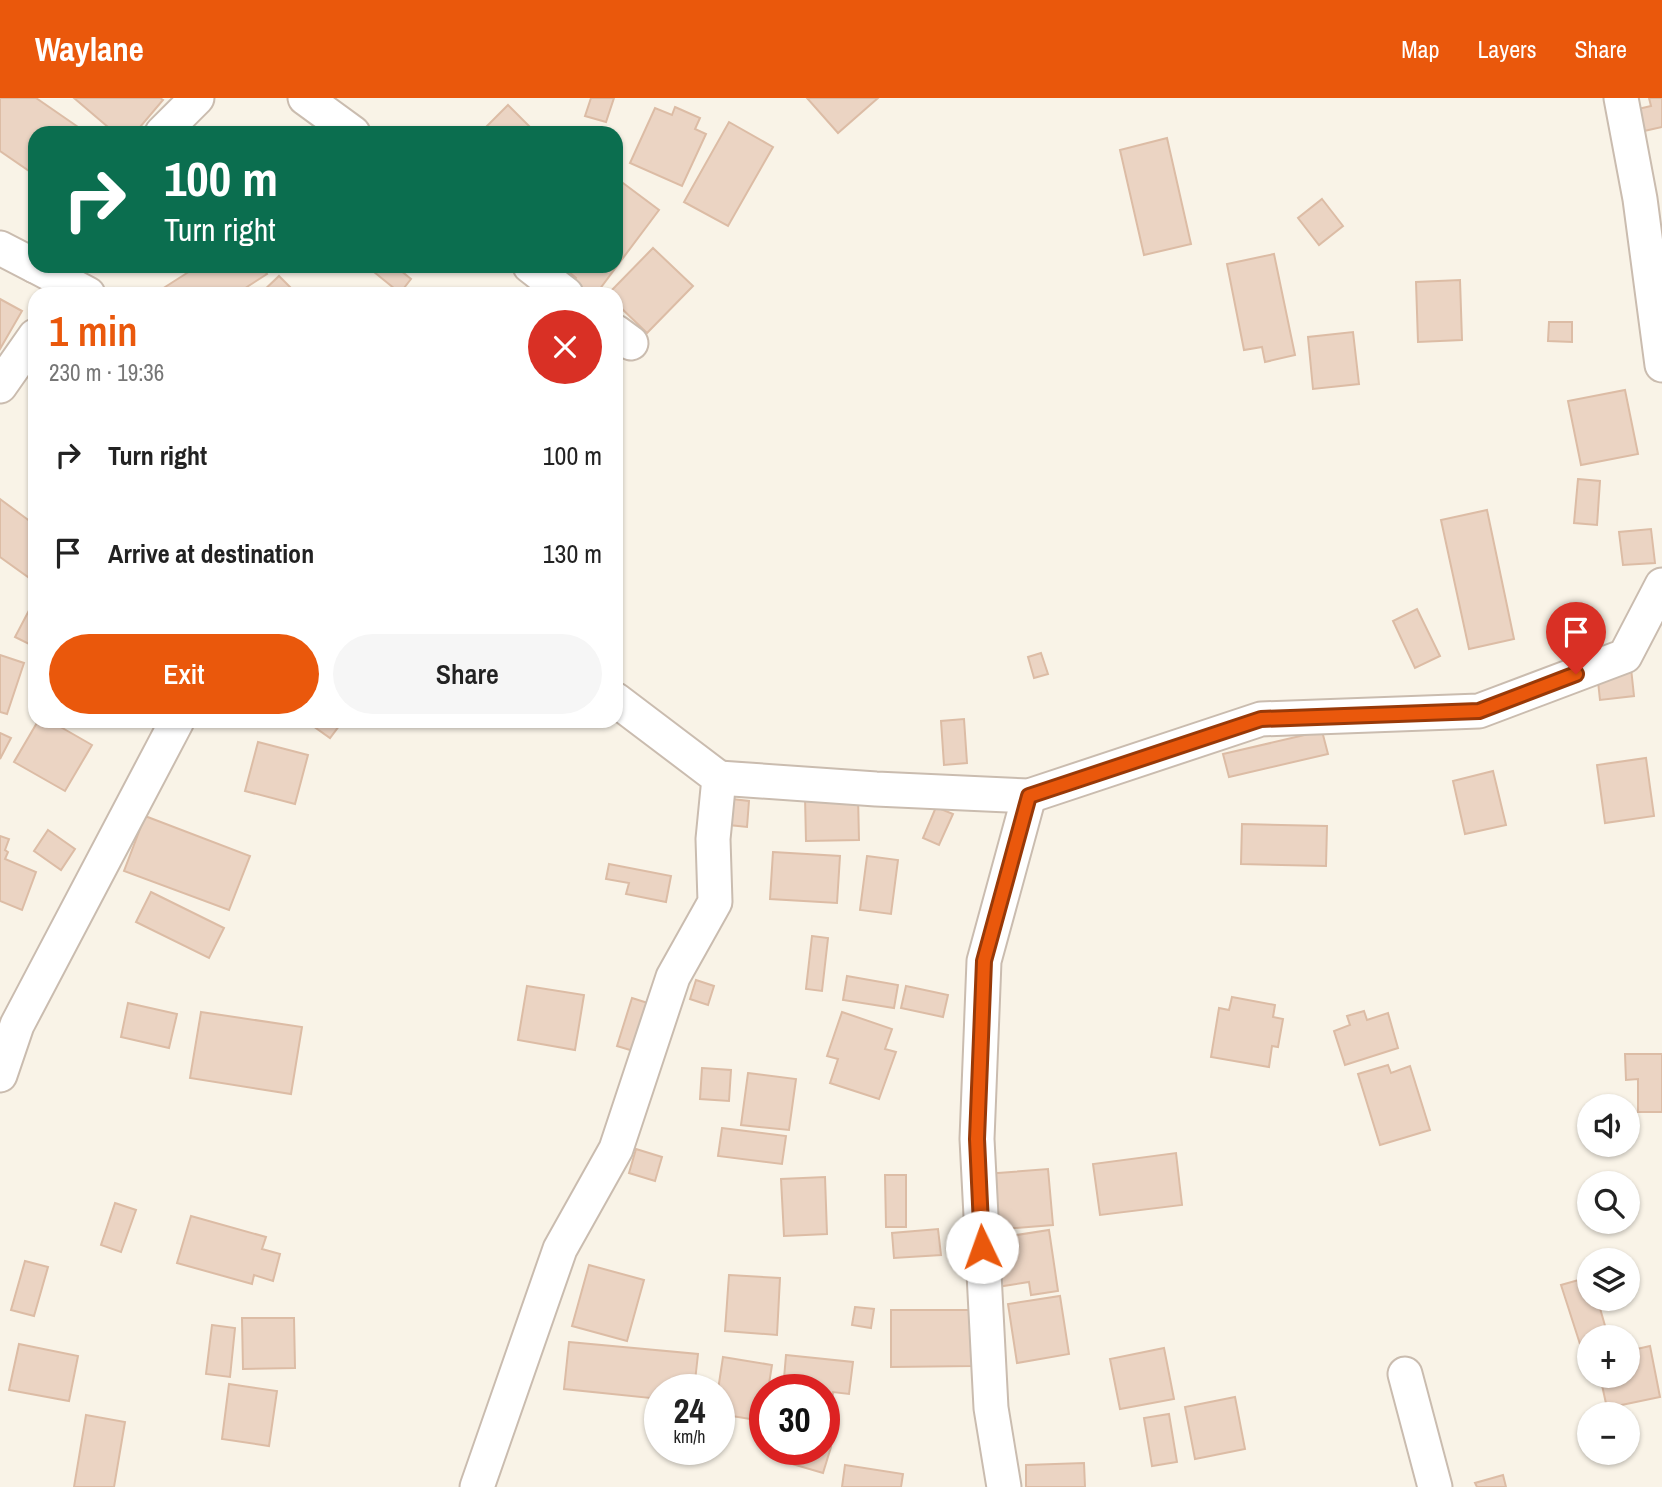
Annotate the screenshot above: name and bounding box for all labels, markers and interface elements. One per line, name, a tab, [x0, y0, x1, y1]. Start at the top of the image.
text: Waylane	[35, 27, 144, 71]
text: Map	[1401, 33, 1439, 65]
text: Layers	[1477, 33, 1536, 65]
text: Share	[1574, 33, 1627, 65]
text: 100 m	[164, 145, 278, 211]
icon: right	[49, 154, 140, 245]
text: Turn right	[164, 208, 276, 251]
text: 1 min	[49, 303, 138, 359]
button: close	[528, 310, 602, 384]
text: 230 m · 19:36	[49, 357, 164, 388]
icon: right	[49, 436, 87, 474]
text: Turn right	[108, 438, 207, 473]
text: 100 m	[543, 438, 602, 473]
icon: arrive	[49, 534, 87, 572]
text: Arrive at destination	[108, 536, 314, 571]
text: 130 m	[543, 536, 602, 571]
pin	[1546, 602, 1606, 674]
icon: arrive	[1557, 613, 1595, 651]
button: Exit	[49, 634, 319, 714]
button: Share	[333, 634, 602, 714]
map controls	[1577, 1094, 1640, 1465]
button: sound	[1577, 1094, 1640, 1157]
button: search	[1577, 1171, 1640, 1234]
position arrow	[945, 1210, 1019, 1284]
button: layers	[1577, 1248, 1640, 1311]
button: +	[1577, 1325, 1640, 1388]
speed limit sign: 30	[749, 1374, 840, 1465]
text: 24	[674, 1387, 705, 1434]
button: −	[1577, 1402, 1640, 1465]
text: km/h	[674, 1424, 706, 1449]

